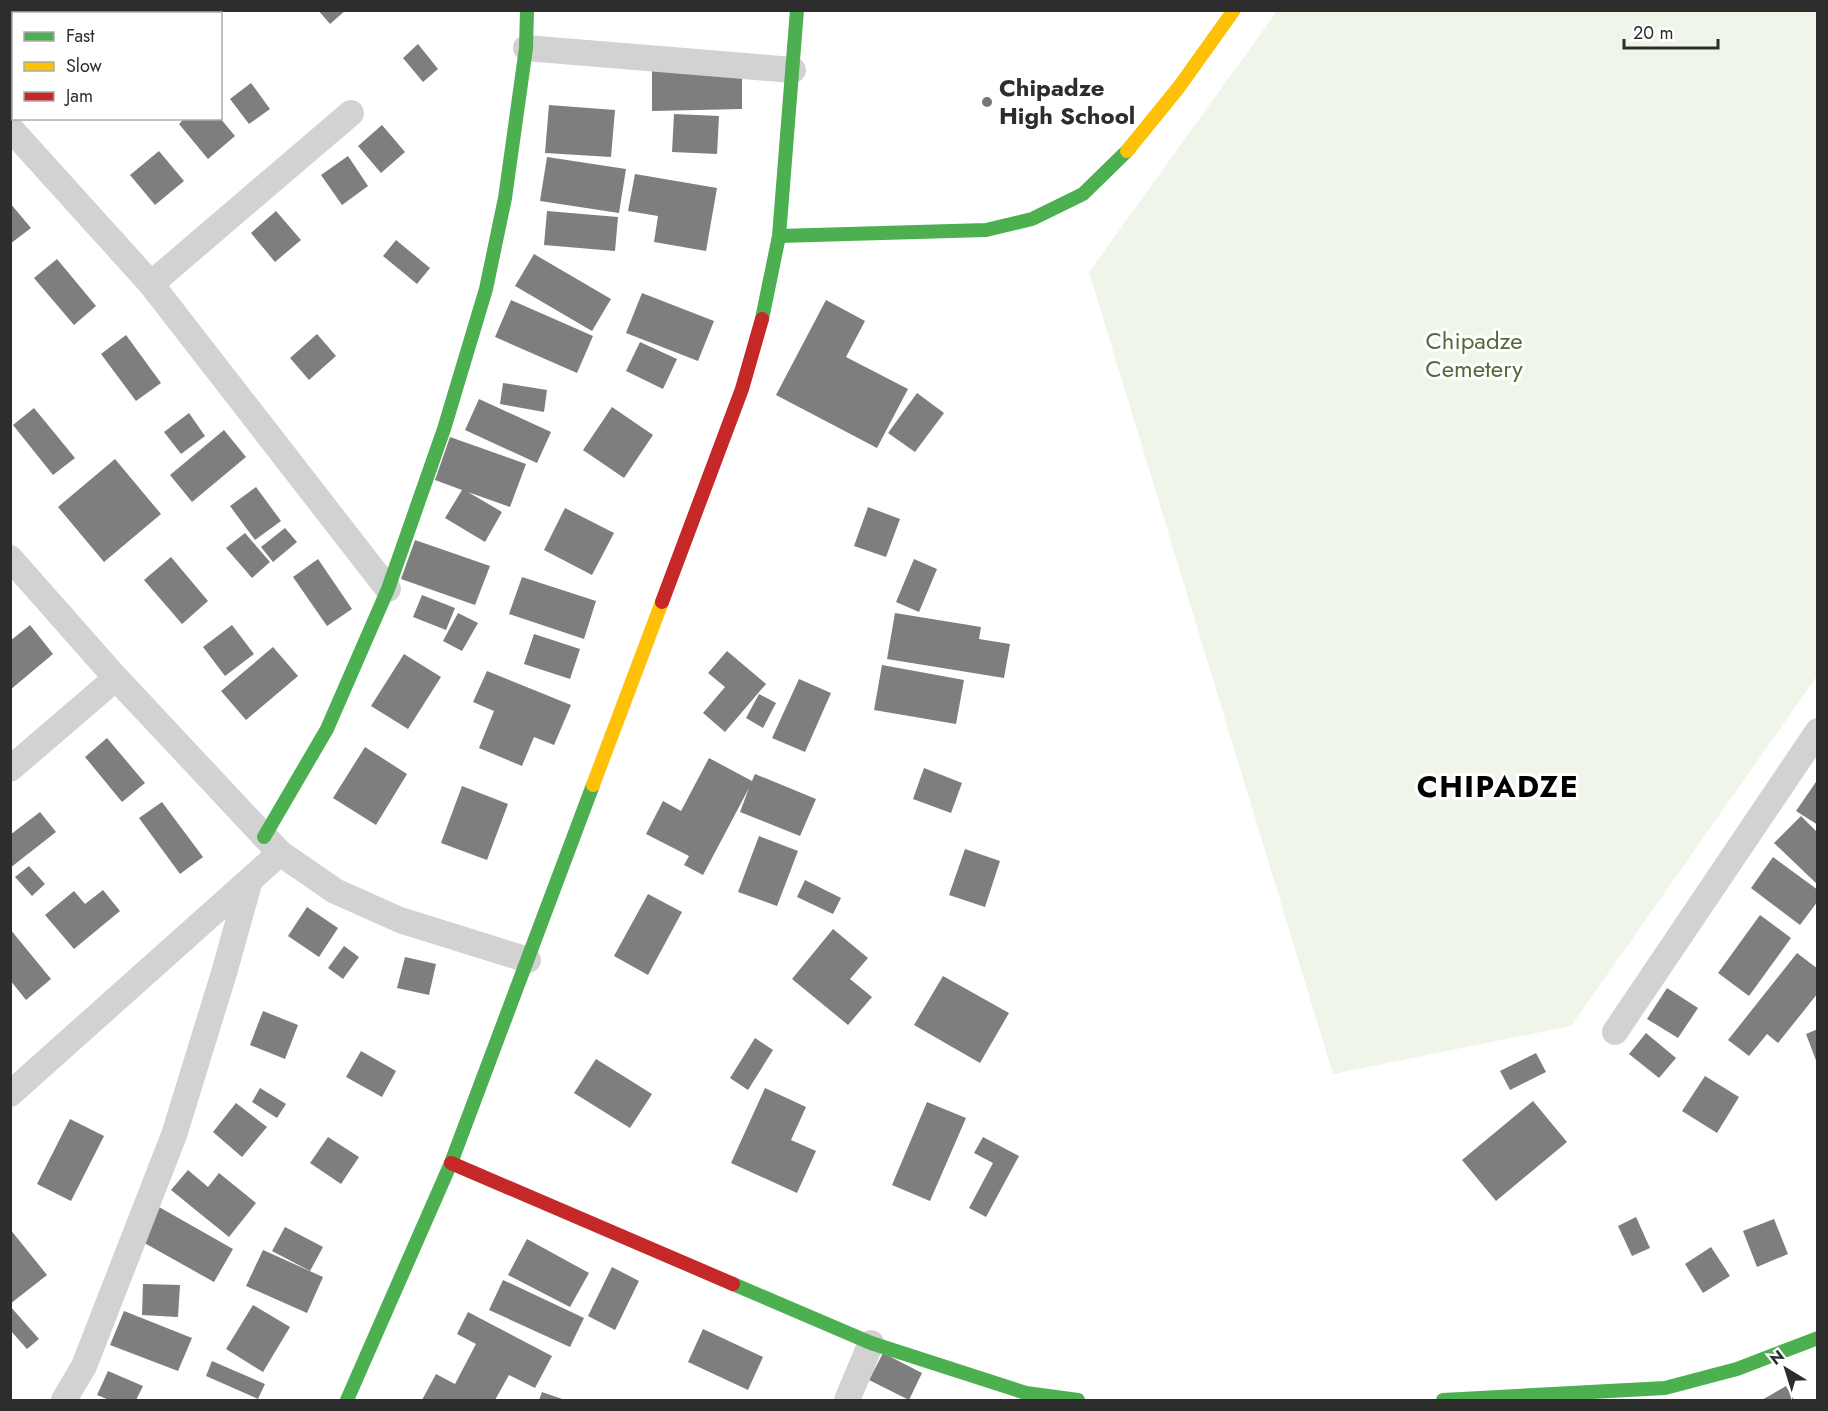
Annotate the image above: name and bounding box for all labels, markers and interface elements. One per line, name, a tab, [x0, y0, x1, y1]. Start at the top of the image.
legend	[12, 12, 222, 120]
scale bar	[1624, 12, 1718, 50]
text: 20 m	[1633, 20, 1673, 46]
text: Fast	[66, 23, 95, 49]
text: Slow	[66, 53, 103, 79]
place label: Chipadze High School	[999, 70, 1135, 133]
text: Jam	[64, 83, 93, 109]
marker: Chipadze High School	[980, 95, 994, 109]
park label: Chipadze Cemetery	[1425, 323, 1523, 386]
district label: CHIPADZE	[1417, 765, 1579, 808]
north arrow	[1756, 1339, 1816, 1399]
text: N	[1765, 1345, 1789, 1371]

